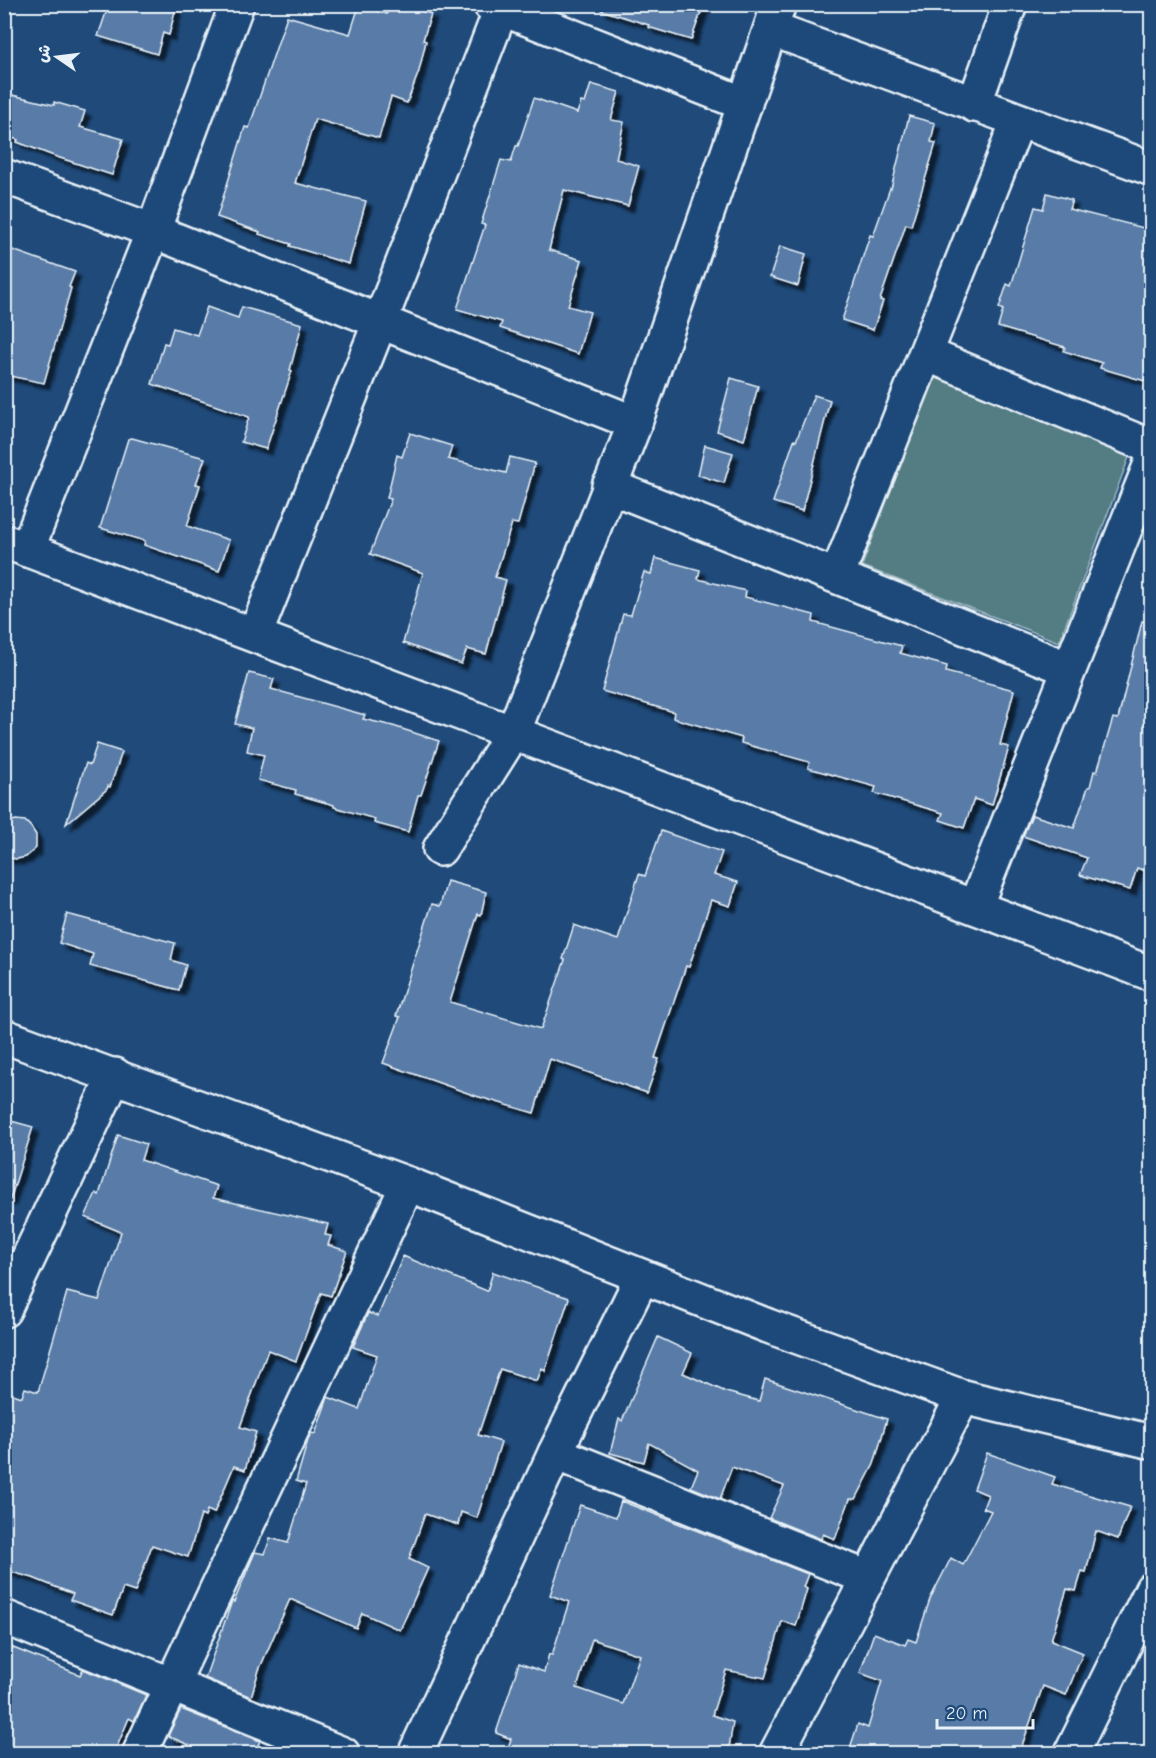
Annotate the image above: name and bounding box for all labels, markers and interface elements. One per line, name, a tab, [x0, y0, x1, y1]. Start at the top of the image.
north arrow	[27, 27, 87, 87]
text: ش	[33, 43, 54, 64]
scale bar	[937, 1692, 1033, 1730]
text: 20 m	[946, 1703, 987, 1724]

